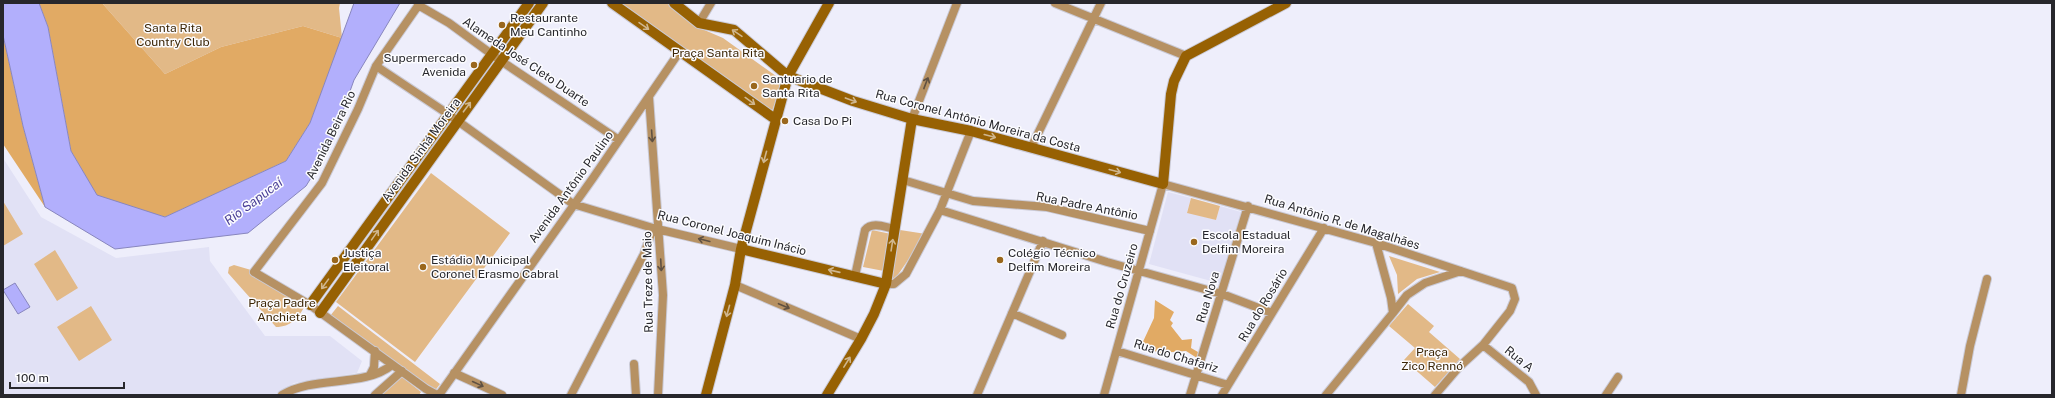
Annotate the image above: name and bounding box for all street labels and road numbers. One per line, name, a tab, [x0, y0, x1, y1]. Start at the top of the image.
street label: Alameda José Cleto Duarte	[460, 14, 592, 110]
street label: Rua Coronel Antônio Moreira da Costa	[874, 87, 1082, 155]
street label: Avenida Beira Rio	[303, 88, 359, 182]
street label: Avenida Sinhá Moreira	[379, 96, 463, 204]
street label: Avenida Antônio Paulino	[526, 128, 616, 246]
street label: Rua Padre Antônio	[1035, 189, 1139, 223]
street label: Rua Antônio R. de Magalhães	[1263, 192, 1421, 252]
street label: Rua Coronel Joaquim Inácio	[656, 208, 808, 258]
street label: Rua Treze de Maio	[640, 231, 656, 333]
street label: Rua do Cruzeiro	[1103, 242, 1141, 330]
street label: Rua do Rosário	[1236, 266, 1290, 344]
street label: Rua Nova	[1194, 270, 1222, 324]
street label: Rua do Chafariz	[1132, 336, 1220, 376]
street label: Rua A	[1502, 343, 1537, 375]

